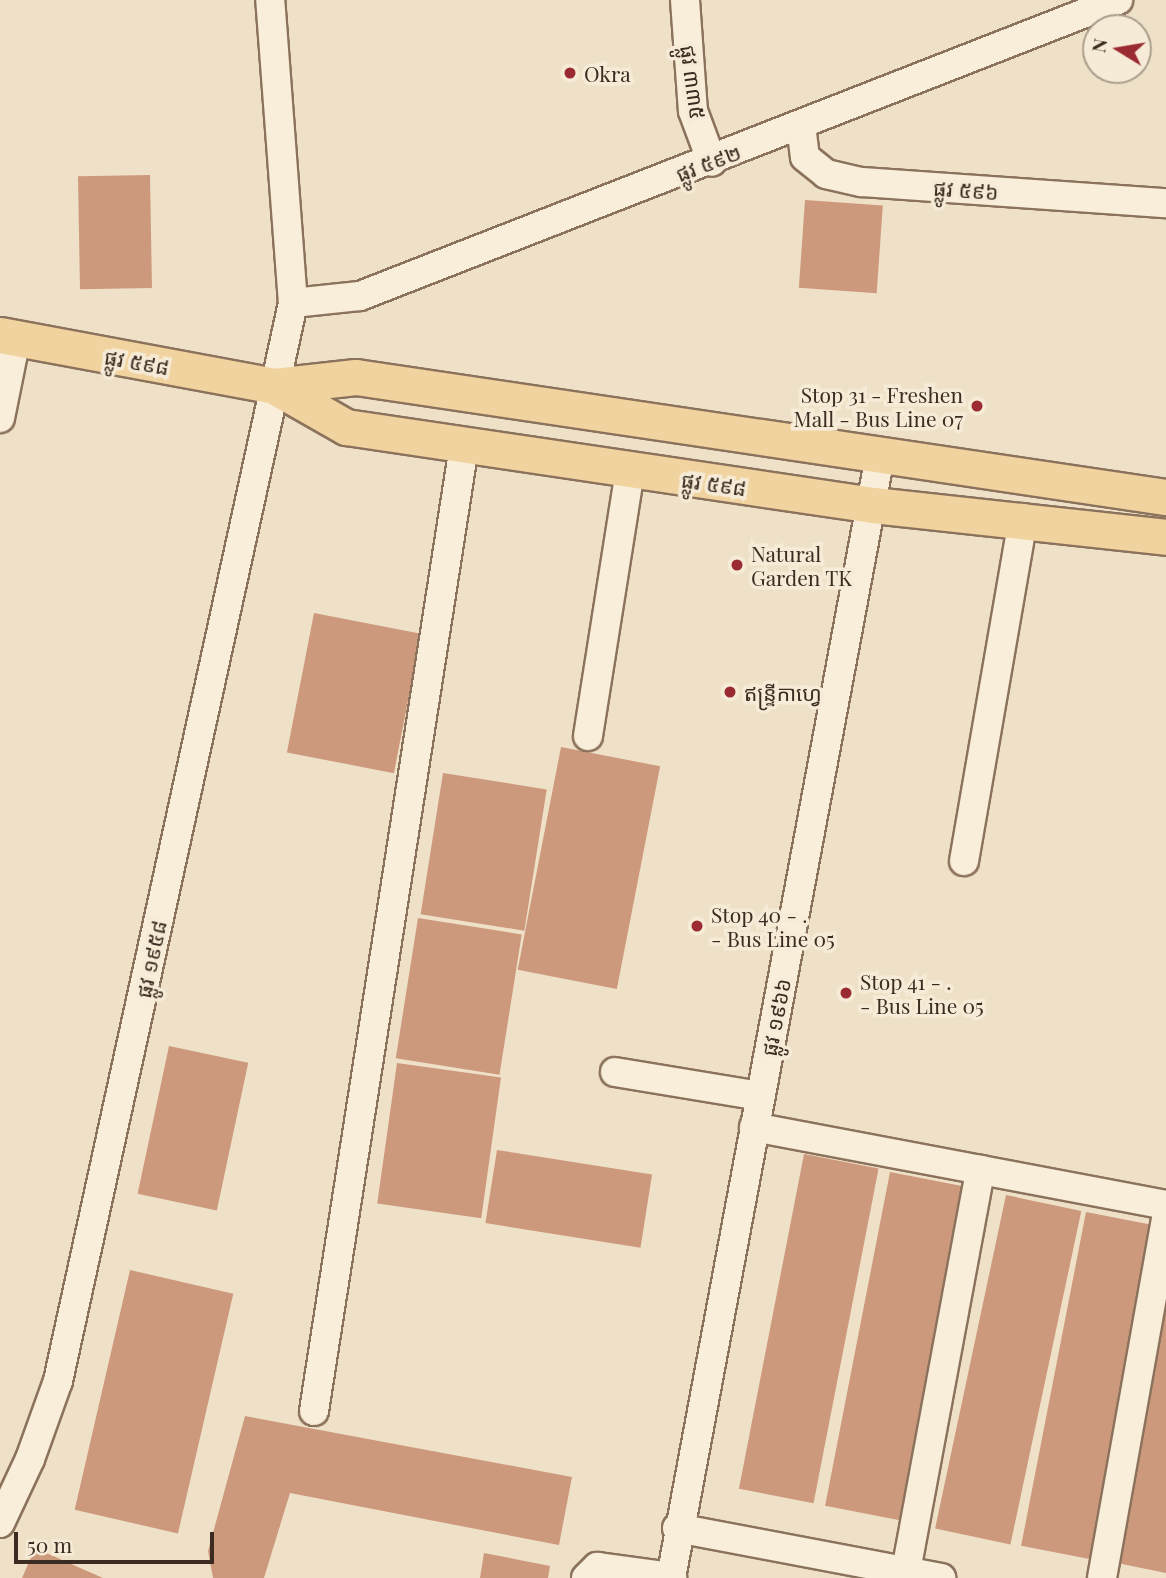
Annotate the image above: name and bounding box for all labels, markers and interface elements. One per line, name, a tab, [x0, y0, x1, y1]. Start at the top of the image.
north arrow	[1082, 14, 1152, 84]
text: N	[1084, 36, 1112, 55]
street label: ផ្លូវ ៣៣៥	[676, 43, 712, 121]
place label: Okra	[584, 60, 631, 86]
marker: Okra	[562, 65, 578, 81]
street label: ផ្លូវ ៥៩២	[672, 138, 744, 186]
street label: ផ្លូវ ៥៩៦	[932, 174, 1000, 204]
street label: ផ្លូវ ៥៩៨	[103, 343, 171, 379]
place label: Stop 31 - Freshen Mall - Bus Line 07	[793, 381, 963, 431]
marker: Stop 31 - Freshen Mall - Bus Line 07	[969, 398, 985, 414]
street label: ផ្លូវ ៥៩៨	[680, 466, 748, 500]
place label: Natural Garden TK	[751, 540, 852, 590]
marker: Natural Garden TK	[729, 557, 745, 573]
place label: ឥន្ទ្រីកាហ្វេ	[744, 679, 822, 705]
marker: ឥន្ទ្រីកាហ្វេ	[722, 684, 738, 700]
place label: Stop 40 - . - Bus Line 05	[711, 901, 835, 951]
street label: ផ្លូវ ១៩៥៨	[129, 918, 171, 1000]
marker: Stop 40 - . - Bus Line 05	[689, 918, 705, 934]
place label: Stop 41 - . - Bus Line 05	[860, 968, 984, 1018]
street label: ផ្លូវ ១៩៦៦	[755, 976, 795, 1058]
marker: Stop 41 - . - Bus Line 05	[838, 985, 854, 1001]
scale bar	[18, 1518, 217, 1562]
text: 50 m	[27, 1530, 72, 1558]

